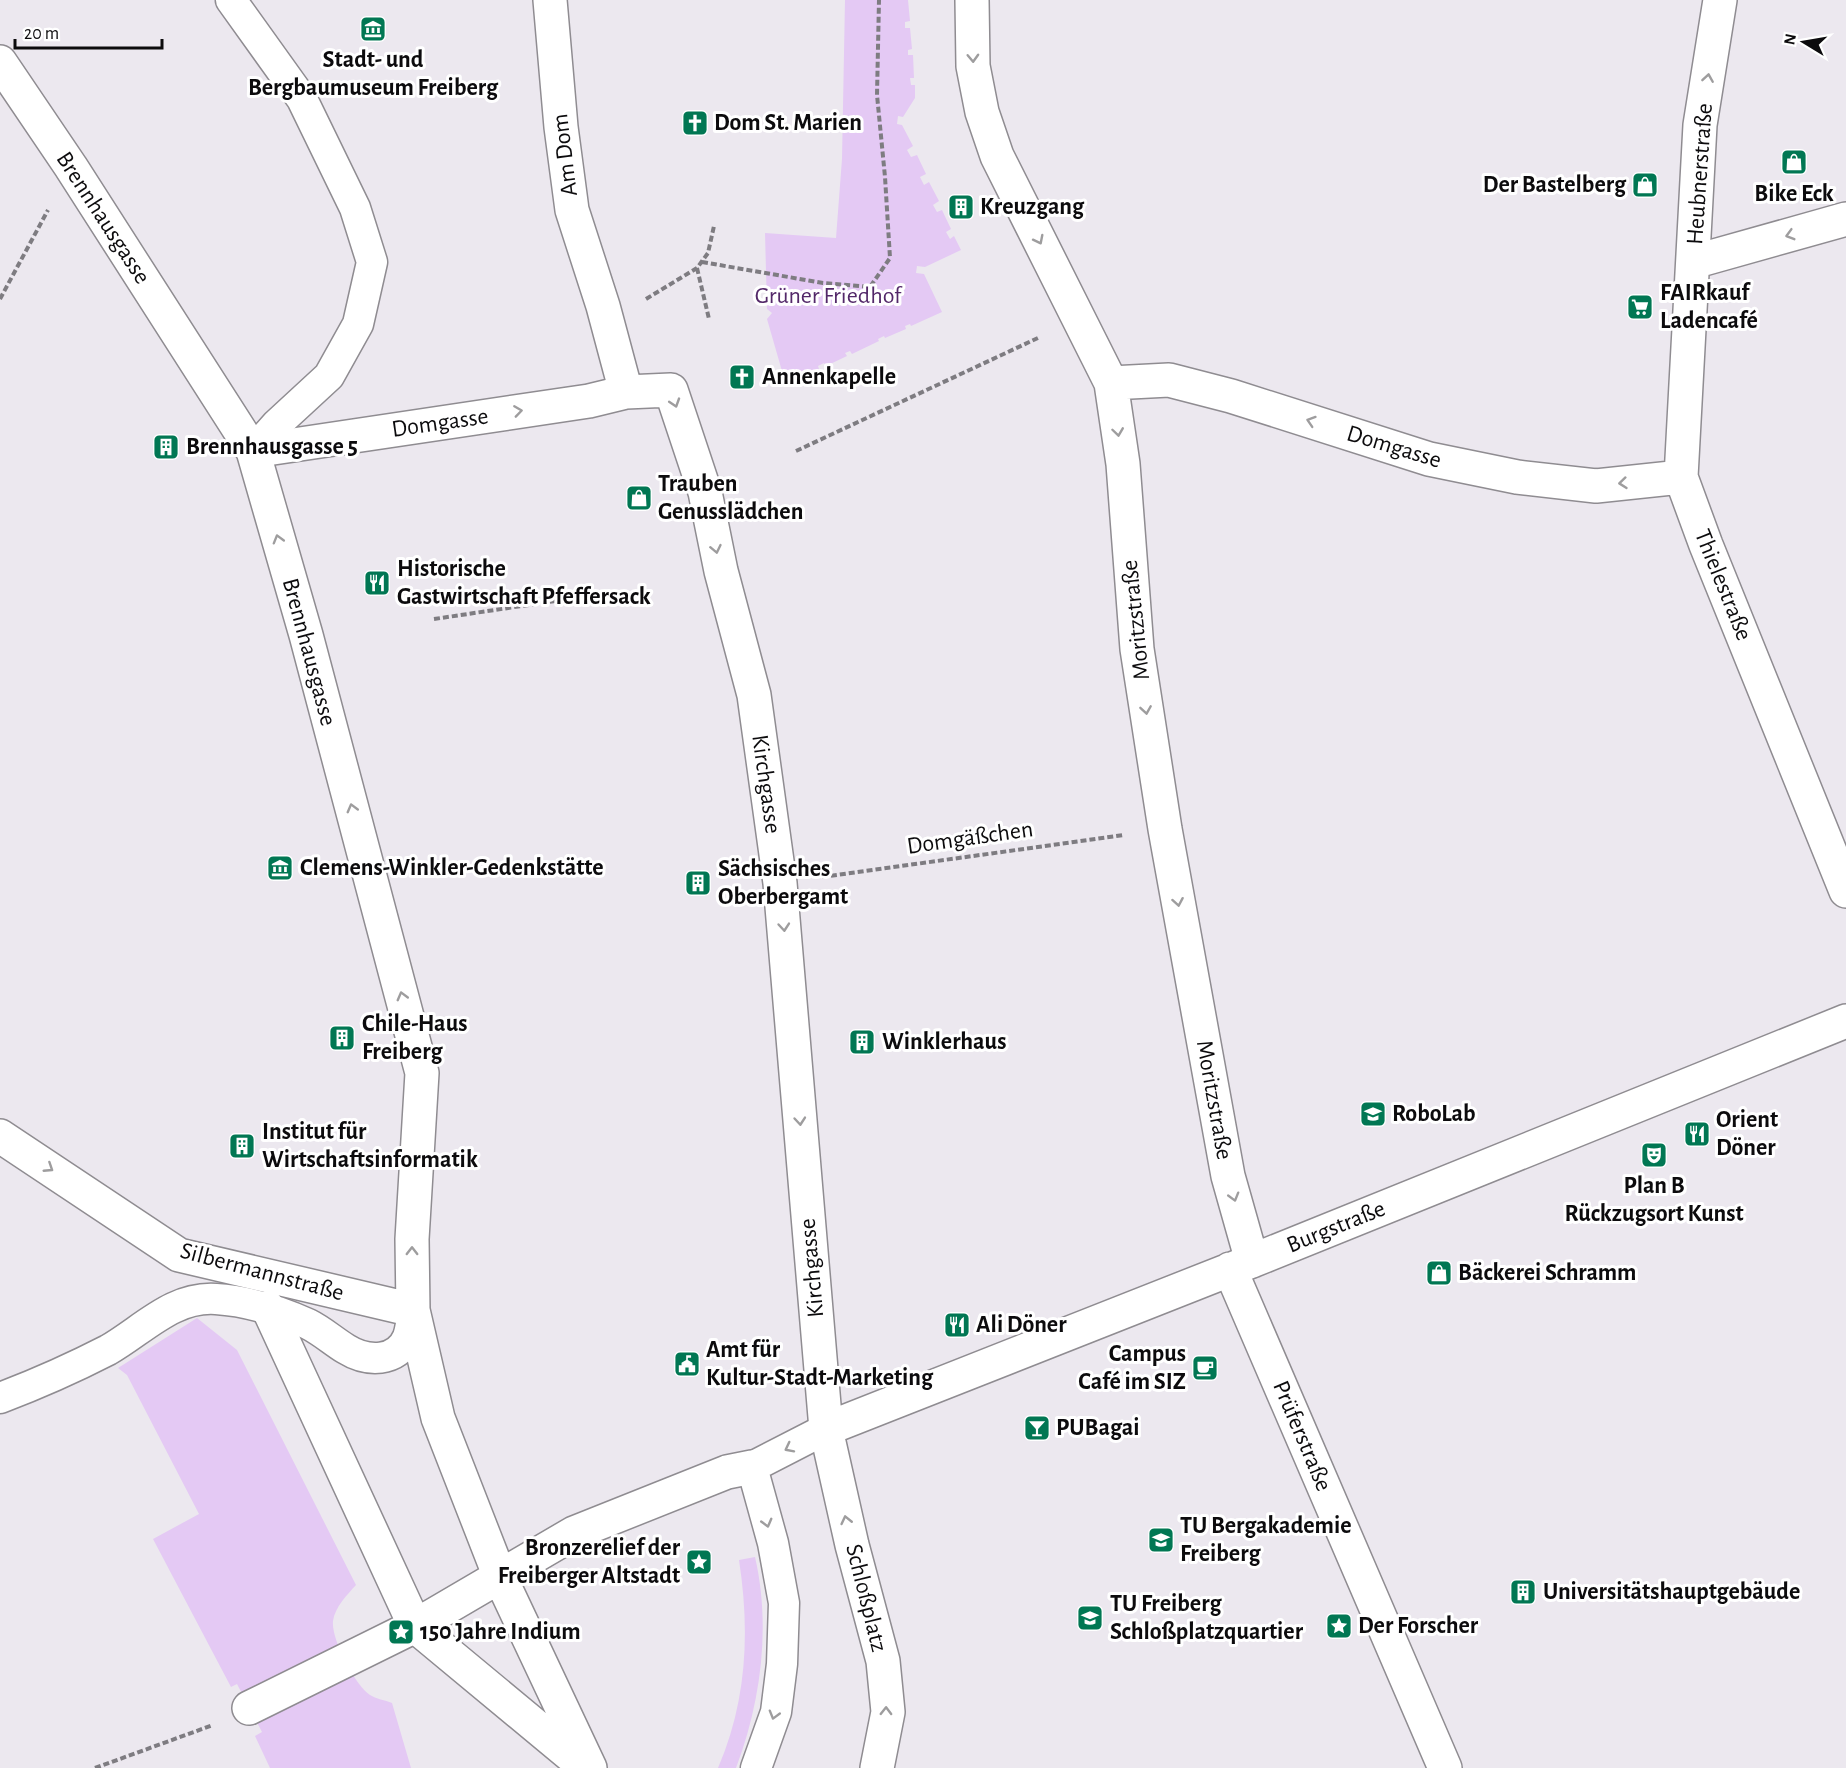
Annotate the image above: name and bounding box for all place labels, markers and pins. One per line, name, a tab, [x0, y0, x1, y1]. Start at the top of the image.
museum icon: Stadt- und Bergbaumuseum Freiberg	[358, 14, 388, 44]
place label: Stadt- und Bergbaumuseum Freiberg	[248, 48, 499, 100]
church icon: Dom St. Marien	[680, 108, 710, 138]
place label: Dom St. Marien	[714, 111, 862, 135]
shop icon: Bike Eck	[1779, 147, 1809, 177]
shop icon: Der Bastelberg	[1630, 170, 1660, 200]
place label: Der Bastelberg	[1483, 173, 1627, 197]
place label: Bike Eck	[1754, 182, 1834, 206]
building icon: Kreuzgang	[946, 192, 976, 222]
place label: Kreuzgang	[980, 195, 1085, 219]
place label: FAIRkauf Ladencafé	[1660, 281, 1758, 333]
supermarket icon: FAIRkauf Ladencafé	[1625, 292, 1655, 322]
church icon: Annenkapelle	[727, 362, 757, 392]
place label: Annenkapelle	[762, 365, 896, 389]
building icon: Brennhausgasse 5	[151, 432, 181, 462]
place label: Brennhausgasse 5	[186, 435, 358, 459]
place label: Trauben Genusslädchen	[658, 472, 803, 524]
shop icon: Trauben Genusslädchen	[624, 483, 654, 513]
place label: Historische Gastwirtschaft Pfeffersack	[397, 557, 651, 609]
restaurant icon: Historische Gastwirtschaft Pfeffersack	[362, 568, 392, 598]
museum icon: Clemens-Winkler-Gedenkstätte	[265, 853, 295, 883]
place label: Clemens-Winkler-Gedenkstätte	[300, 856, 604, 880]
place label: Sächsisches Oberbergamt	[718, 857, 848, 909]
building icon: Sächsisches Oberbergamt	[683, 868, 713, 898]
place label: Chile-Haus Freiberg	[362, 1012, 467, 1064]
building icon: Chile-Haus Freiberg	[327, 1023, 357, 1053]
building icon: Winklerhaus	[847, 1027, 877, 1057]
place label: Winklerhaus	[882, 1030, 1006, 1054]
school or university icon: RoboLab	[1358, 1099, 1388, 1129]
place label: RoboLab	[1392, 1102, 1476, 1126]
place label: Orient Döner	[1716, 1108, 1778, 1160]
restaurant icon: Orient Döner	[1682, 1119, 1712, 1149]
place label: Institut für Wirtschaftsinformatik	[262, 1120, 478, 1172]
building icon: Institut für Wirtschaftsinformatik	[227, 1131, 257, 1161]
theatre icon: Plan B Rückzugsort Kunst	[1639, 1140, 1669, 1170]
place label: Plan B Rückzugsort Kunst	[1564, 1174, 1744, 1226]
shop icon: Bäckerei Schramm	[1424, 1258, 1454, 1288]
place label: Bäckerei Schramm	[1458, 1261, 1636, 1285]
restaurant icon: Ali Döner	[942, 1310, 972, 1340]
place label: Ali Döner	[976, 1313, 1067, 1337]
place label: Amt für Kultur-Stadt-Marketing	[706, 1338, 934, 1390]
place label: Campus Café im SIZ	[1078, 1342, 1186, 1394]
public building icon: Amt für Kultur-Stadt-Marketing	[672, 1349, 702, 1379]
cafe icon: Campus Café im SIZ	[1190, 1353, 1220, 1383]
bar icon: PUBagai	[1022, 1413, 1052, 1443]
place label: PUBagai	[1056, 1416, 1140, 1440]
place label: TU Bergakademie Freiberg	[1180, 1514, 1352, 1566]
school or university icon: TU Bergakademie Freiberg	[1146, 1525, 1176, 1555]
place label: Bronzerelief der Freiberger Altstadt	[498, 1536, 681, 1588]
place icon: Bronzerelief der Freiberger Altstadt	[684, 1547, 714, 1577]
building icon: Universitätshauptgebäude	[1508, 1577, 1538, 1607]
place label: Universitätshauptgebäude	[1543, 1580, 1800, 1604]
place label: TU Freiberg Schloßplatzquartier	[1110, 1592, 1304, 1644]
school or university icon: TU Freiberg Schloßplatzquartier	[1075, 1603, 1105, 1633]
place icon: Der Forscher	[1324, 1611, 1354, 1641]
place label: Der Forscher	[1358, 1614, 1479, 1638]
place icon: 150 Jahre Indium	[386, 1617, 416, 1647]
place label: 150 Jahre Indium	[420, 1620, 581, 1644]

